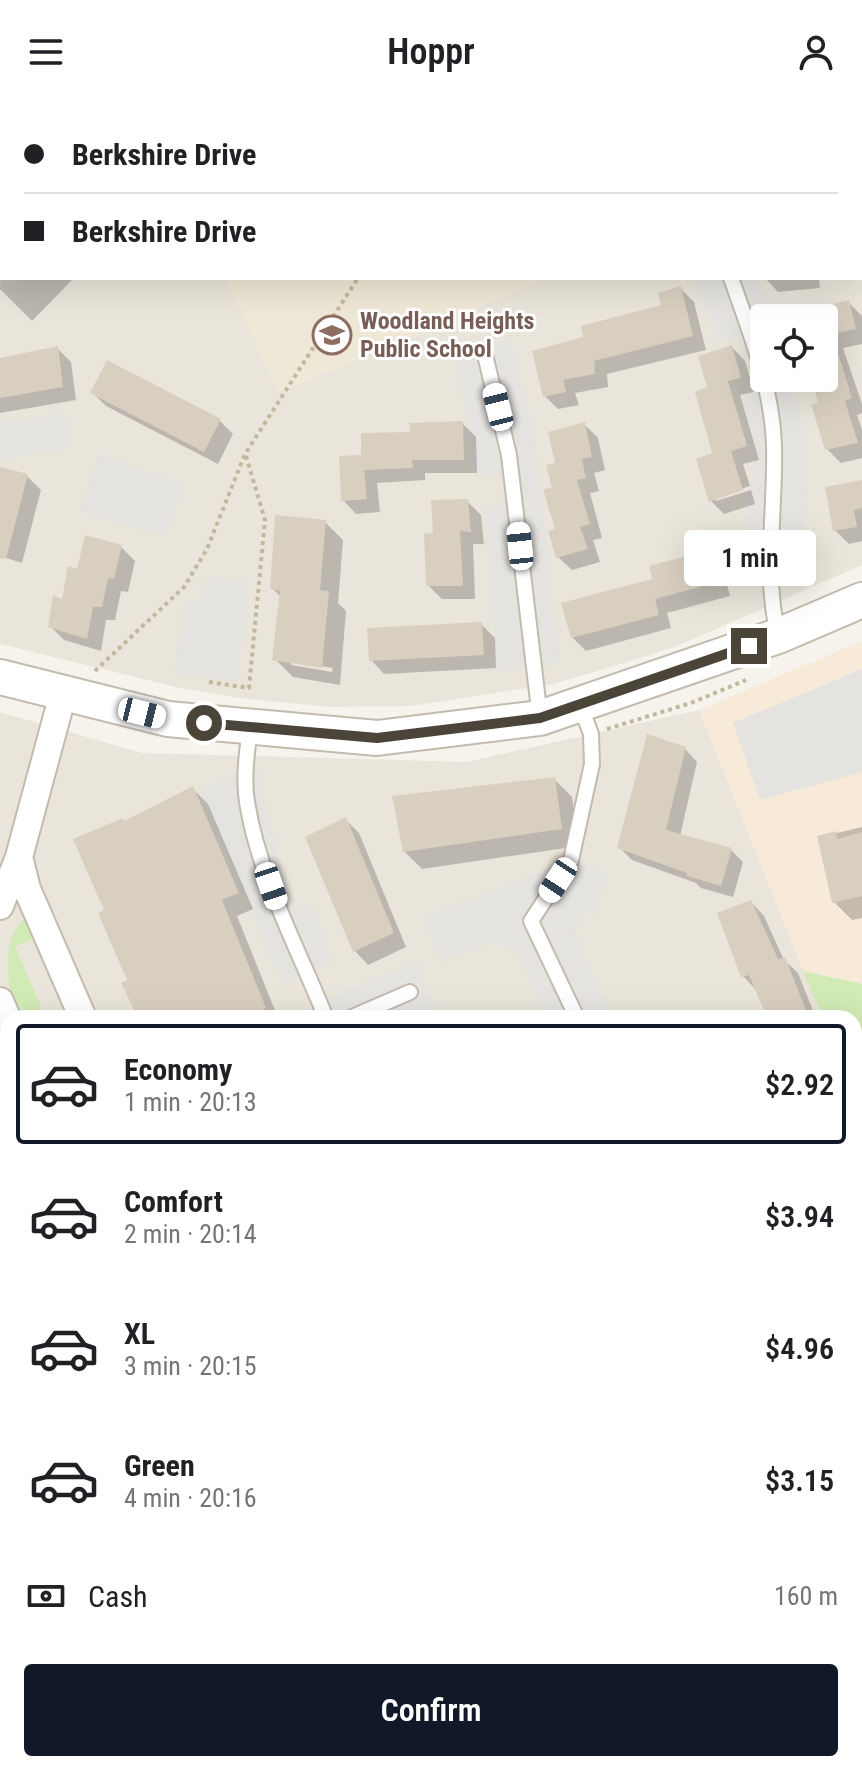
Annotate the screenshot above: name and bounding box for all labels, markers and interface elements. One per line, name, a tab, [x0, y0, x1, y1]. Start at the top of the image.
icon: menu	[24, 30, 68, 74]
icon: person	[794, 30, 838, 74]
text: Hoppr	[387, 31, 475, 73]
text: Berkshire Drive	[72, 137, 256, 172]
text: Berkshire Drive	[72, 214, 256, 249]
map controls	[750, 304, 838, 392]
button: locate	[750, 304, 838, 392]
place label: Woodland Heights Public School	[360, 307, 535, 363]
school or university icon: Woodland Heights Public School	[311, 314, 353, 356]
car	[481, 381, 515, 433]
car	[506, 521, 534, 571]
callout: 1 min	[683, 530, 815, 586]
text: 1 min	[721, 543, 779, 573]
route end	[731, 628, 767, 664]
car	[116, 696, 168, 730]
route start	[186, 705, 222, 741]
car	[535, 853, 581, 907]
car	[252, 859, 290, 913]
icon: car	[28, 1048, 100, 1120]
text: Economy	[124, 1052, 232, 1087]
text: $2.92	[765, 1067, 834, 1102]
text: 1 min · 20:13	[124, 1087, 257, 1117]
icon: car	[28, 1180, 100, 1252]
text: Comfort	[124, 1184, 223, 1219]
text: $3.94	[765, 1199, 834, 1234]
text: 2 min · 20:14	[124, 1219, 257, 1249]
icon: car	[28, 1312, 100, 1384]
text: XL	[124, 1316, 155, 1351]
text: $4.96	[765, 1331, 834, 1366]
text: 3 min · 20:15	[124, 1351, 257, 1381]
icon: car	[28, 1444, 100, 1516]
text: Green	[124, 1448, 195, 1483]
text: $3.15	[765, 1463, 834, 1498]
text: 4 min · 20:16	[124, 1483, 257, 1513]
icon: cash	[24, 1574, 68, 1618]
text: Cash	[88, 1579, 148, 1614]
text: 160 m	[774, 1581, 838, 1611]
button: Confirm	[24, 1664, 838, 1756]

